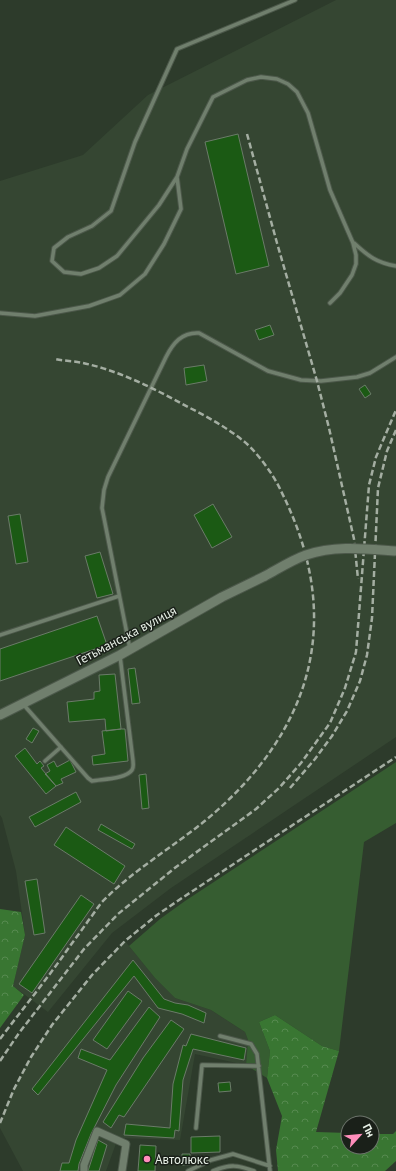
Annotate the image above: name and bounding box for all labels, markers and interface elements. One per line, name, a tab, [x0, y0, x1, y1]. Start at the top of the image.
street label: Гетьманська вулиця	[73, 602, 179, 669]
north arrow	[340, 1115, 380, 1155]
text: Пн	[360, 1122, 378, 1139]
place label: Автолюкс	[155, 1151, 209, 1168]
marker: Автолюкс	[142, 1154, 152, 1164]

